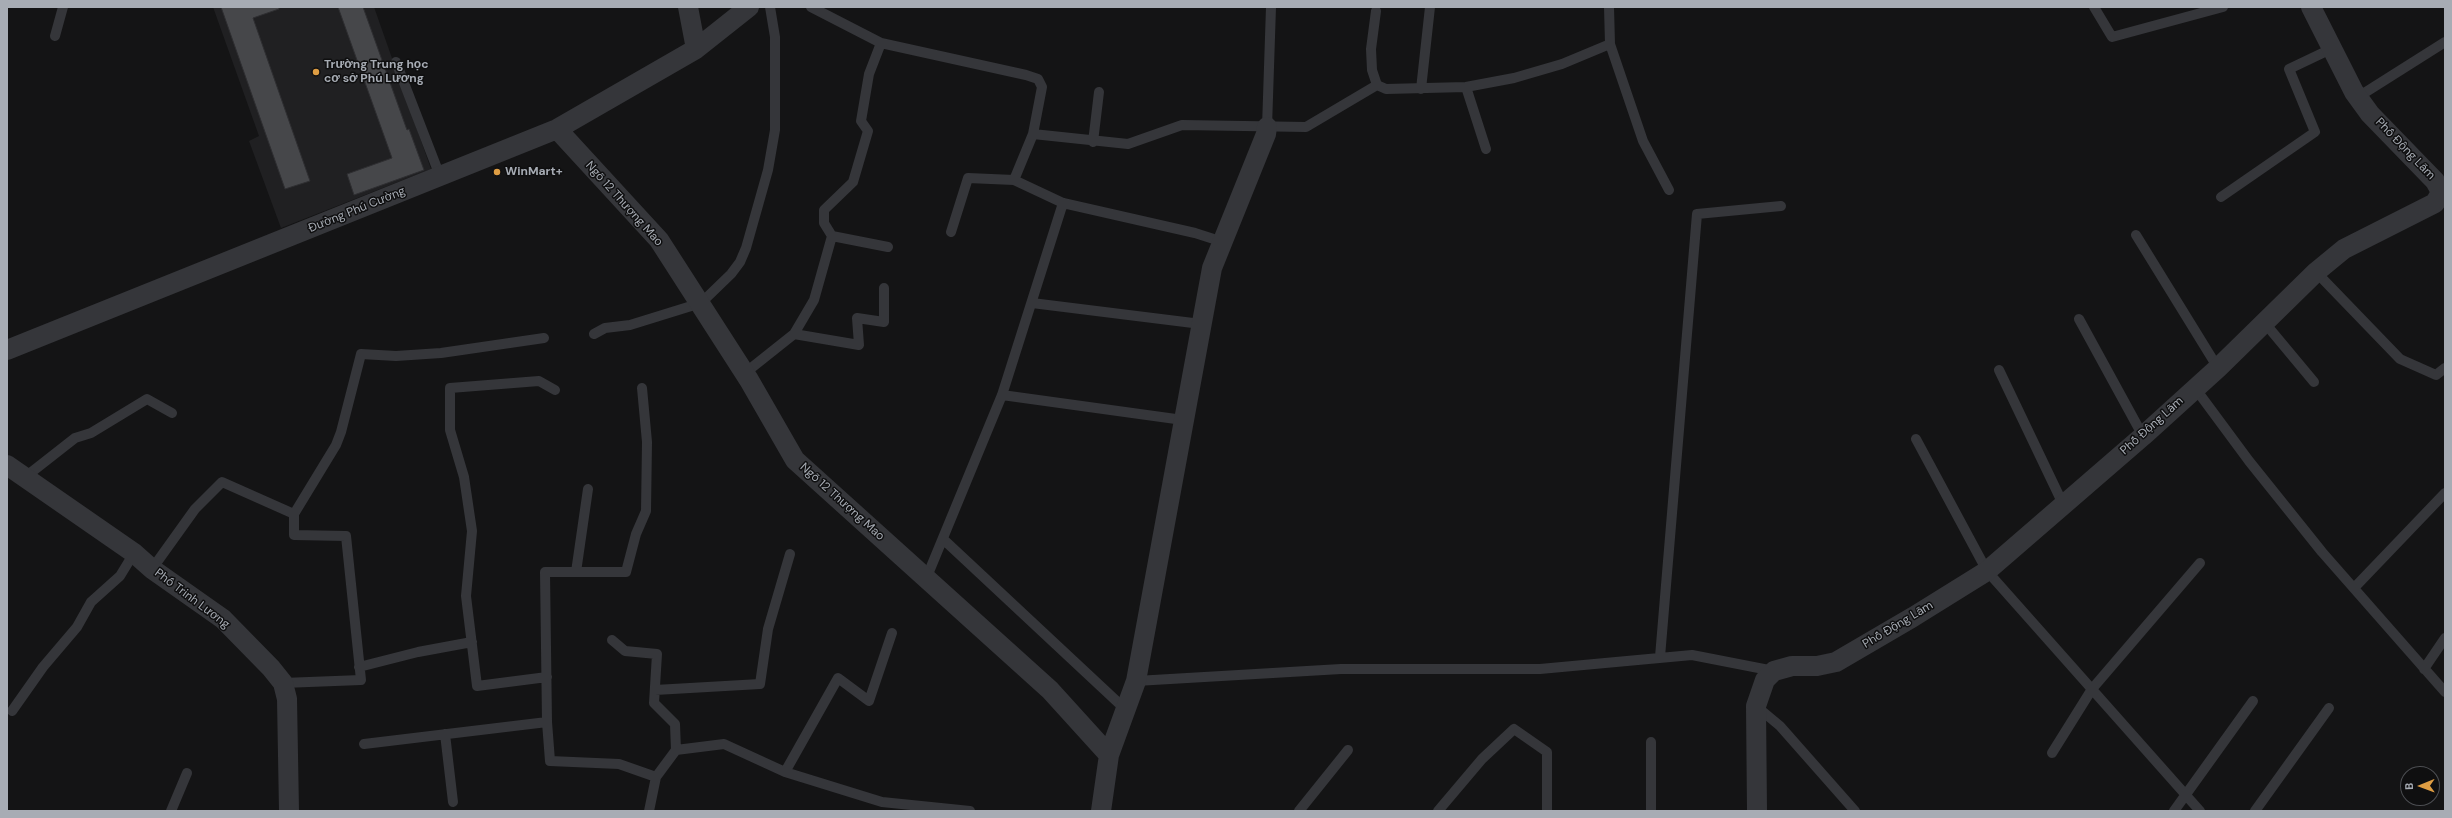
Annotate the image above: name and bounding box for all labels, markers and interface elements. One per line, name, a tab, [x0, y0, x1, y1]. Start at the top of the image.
place label: Trường Trung học cơ sở Phú Lương	[324, 58, 428, 86]
marker: Trường Trung học cơ sở Phú Lương	[311, 67, 321, 77]
street label: Phố Động Lãm	[2372, 115, 2438, 183]
street label: Ngõ 12 Thượng Mao	[582, 159, 666, 249]
place label: WinMart+	[505, 165, 563, 179]
marker: WinMart+	[492, 167, 502, 177]
street label: Đường Phú Cường	[306, 184, 408, 236]
street label: Phố Động Lãm	[2118, 394, 2186, 458]
street label: Ngõ 12 Thượng Mao	[797, 460, 887, 544]
street label: Phố Trinh Lương	[152, 566, 232, 632]
street label: Phố Động Lãm	[1860, 598, 1936, 652]
north arrow	[2400, 766, 2440, 806]
text: B	[2402, 783, 2416, 790]

